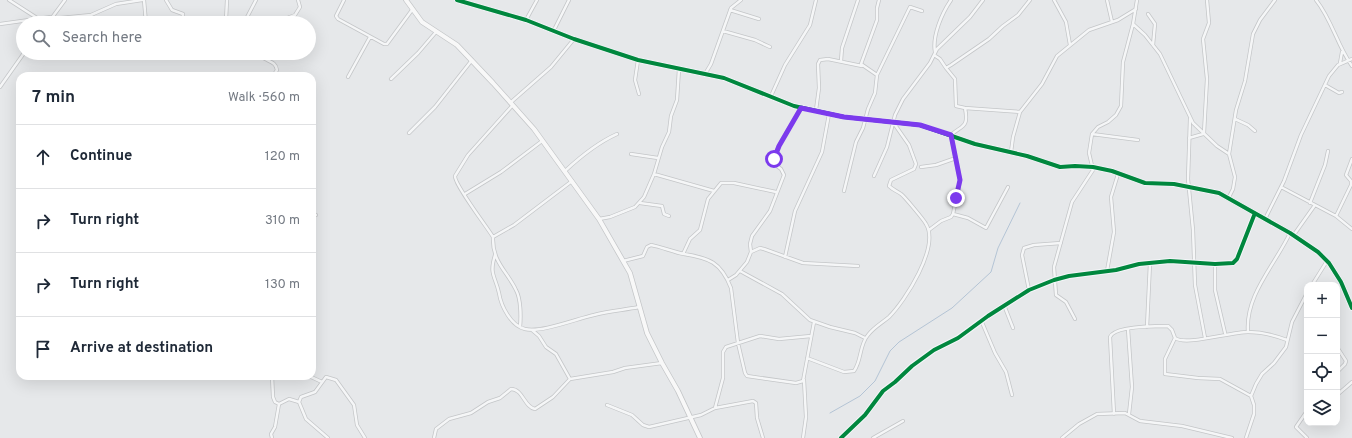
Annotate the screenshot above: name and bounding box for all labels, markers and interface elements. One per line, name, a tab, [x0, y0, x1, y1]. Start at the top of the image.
search box	[16, 16, 316, 60]
icon: search	[30, 27, 52, 49]
text: Search here	[62, 29, 142, 48]
text: 7 min	[32, 87, 75, 109]
text: Walk · 560 m	[228, 90, 300, 106]
icon: ahead	[32, 146, 54, 168]
text: Continue	[70, 147, 132, 166]
text: 120 m	[265, 149, 300, 165]
route start	[765, 150, 783, 168]
route end	[947, 189, 965, 207]
icon: right	[32, 210, 54, 232]
text: Turn right	[70, 211, 139, 230]
text: 310 m	[265, 213, 300, 229]
icon: right	[32, 274, 54, 296]
text: Turn right	[70, 275, 139, 294]
text: 130 m	[265, 277, 300, 293]
map controls	[1304, 282, 1340, 426]
button: +	[1304, 282, 1340, 318]
button: −	[1304, 318, 1340, 354]
icon: arrive	[32, 338, 54, 360]
text: Arrive at destination	[70, 339, 213, 358]
button: locate	[1304, 354, 1340, 390]
button: layers	[1304, 390, 1340, 426]

